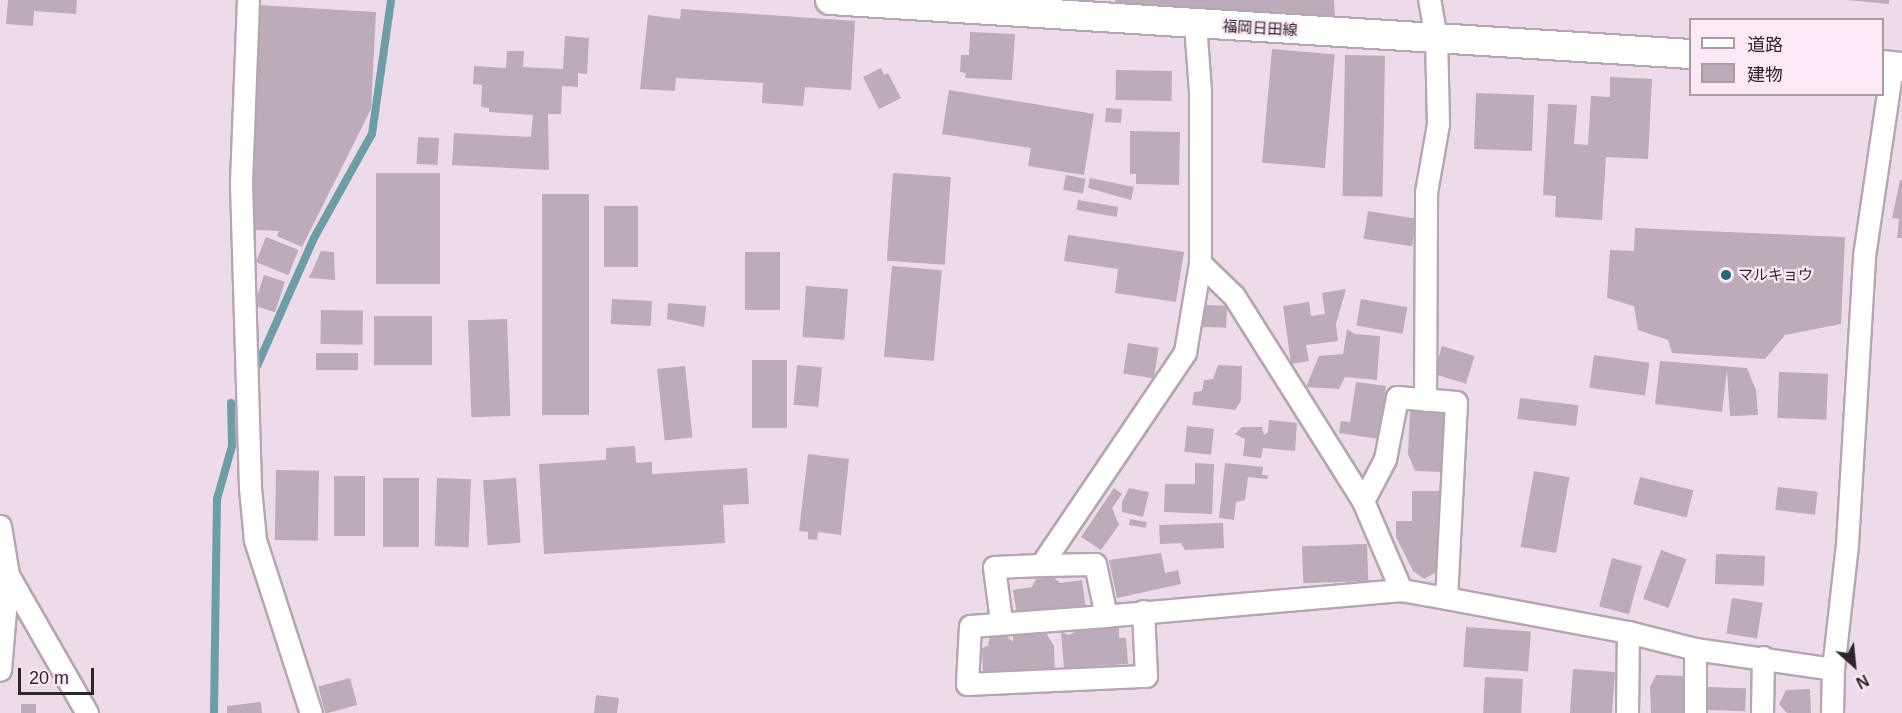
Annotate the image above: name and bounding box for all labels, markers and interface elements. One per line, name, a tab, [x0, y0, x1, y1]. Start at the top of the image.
street label: 福岡日田線	[1222, 17, 1298, 39]
legend	[1689, 18, 1884, 96]
text: 道路	[1747, 35, 1783, 55]
text: 建物	[1747, 65, 1783, 85]
place label: マルキョウ	[1738, 266, 1813, 284]
marker: マルキョウ	[1719, 268, 1733, 282]
north arrow	[1824, 635, 1884, 695]
scale bar	[21, 656, 98, 694]
text: 20 m	[29, 668, 69, 688]
text: N	[1853, 671, 1871, 692]

